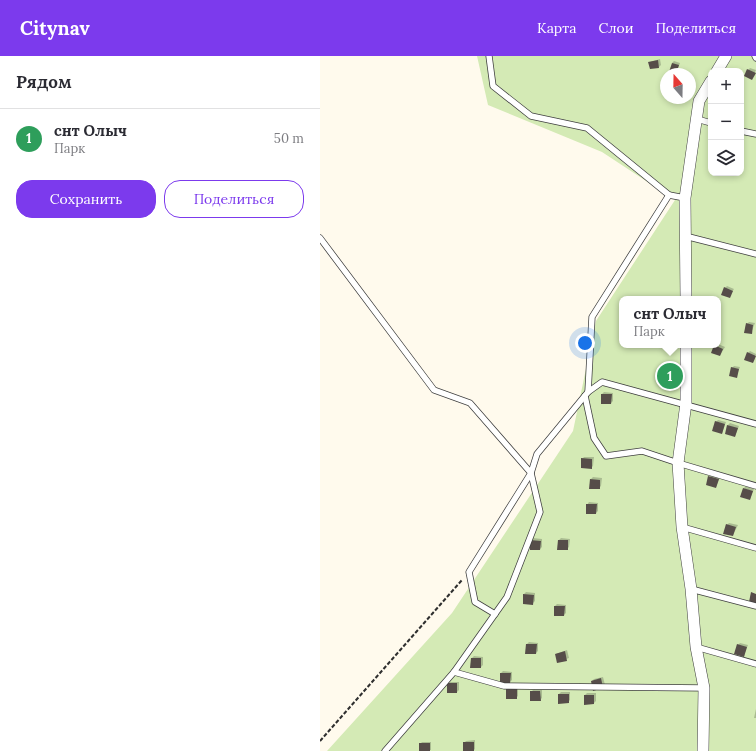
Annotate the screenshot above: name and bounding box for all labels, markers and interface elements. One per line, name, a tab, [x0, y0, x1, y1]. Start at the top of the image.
text: Citynav	[20, 16, 90, 40]
text: Карта	[537, 19, 576, 37]
text: Слои	[598, 19, 633, 37]
text: Поделиться	[655, 19, 736, 37]
north arrow	[660, 68, 696, 104]
map controls	[708, 68, 744, 176]
button: +	[708, 68, 744, 104]
text: Рядом	[16, 71, 72, 93]
button: −	[708, 104, 744, 140]
text: снт Олыч	[54, 121, 127, 140]
text: 1	[26, 130, 32, 147]
text: 50 m	[274, 130, 304, 147]
text: Парк	[54, 140, 85, 157]
button: layers	[708, 140, 744, 176]
button: Сохранить	[16, 180, 156, 218]
button: Поделиться	[164, 180, 304, 218]
popup	[619, 296, 721, 348]
text: снт Олыч	[634, 304, 706, 323]
text: Парк	[634, 323, 665, 340]
your location	[575, 333, 595, 353]
pin: 1	[657, 361, 683, 391]

